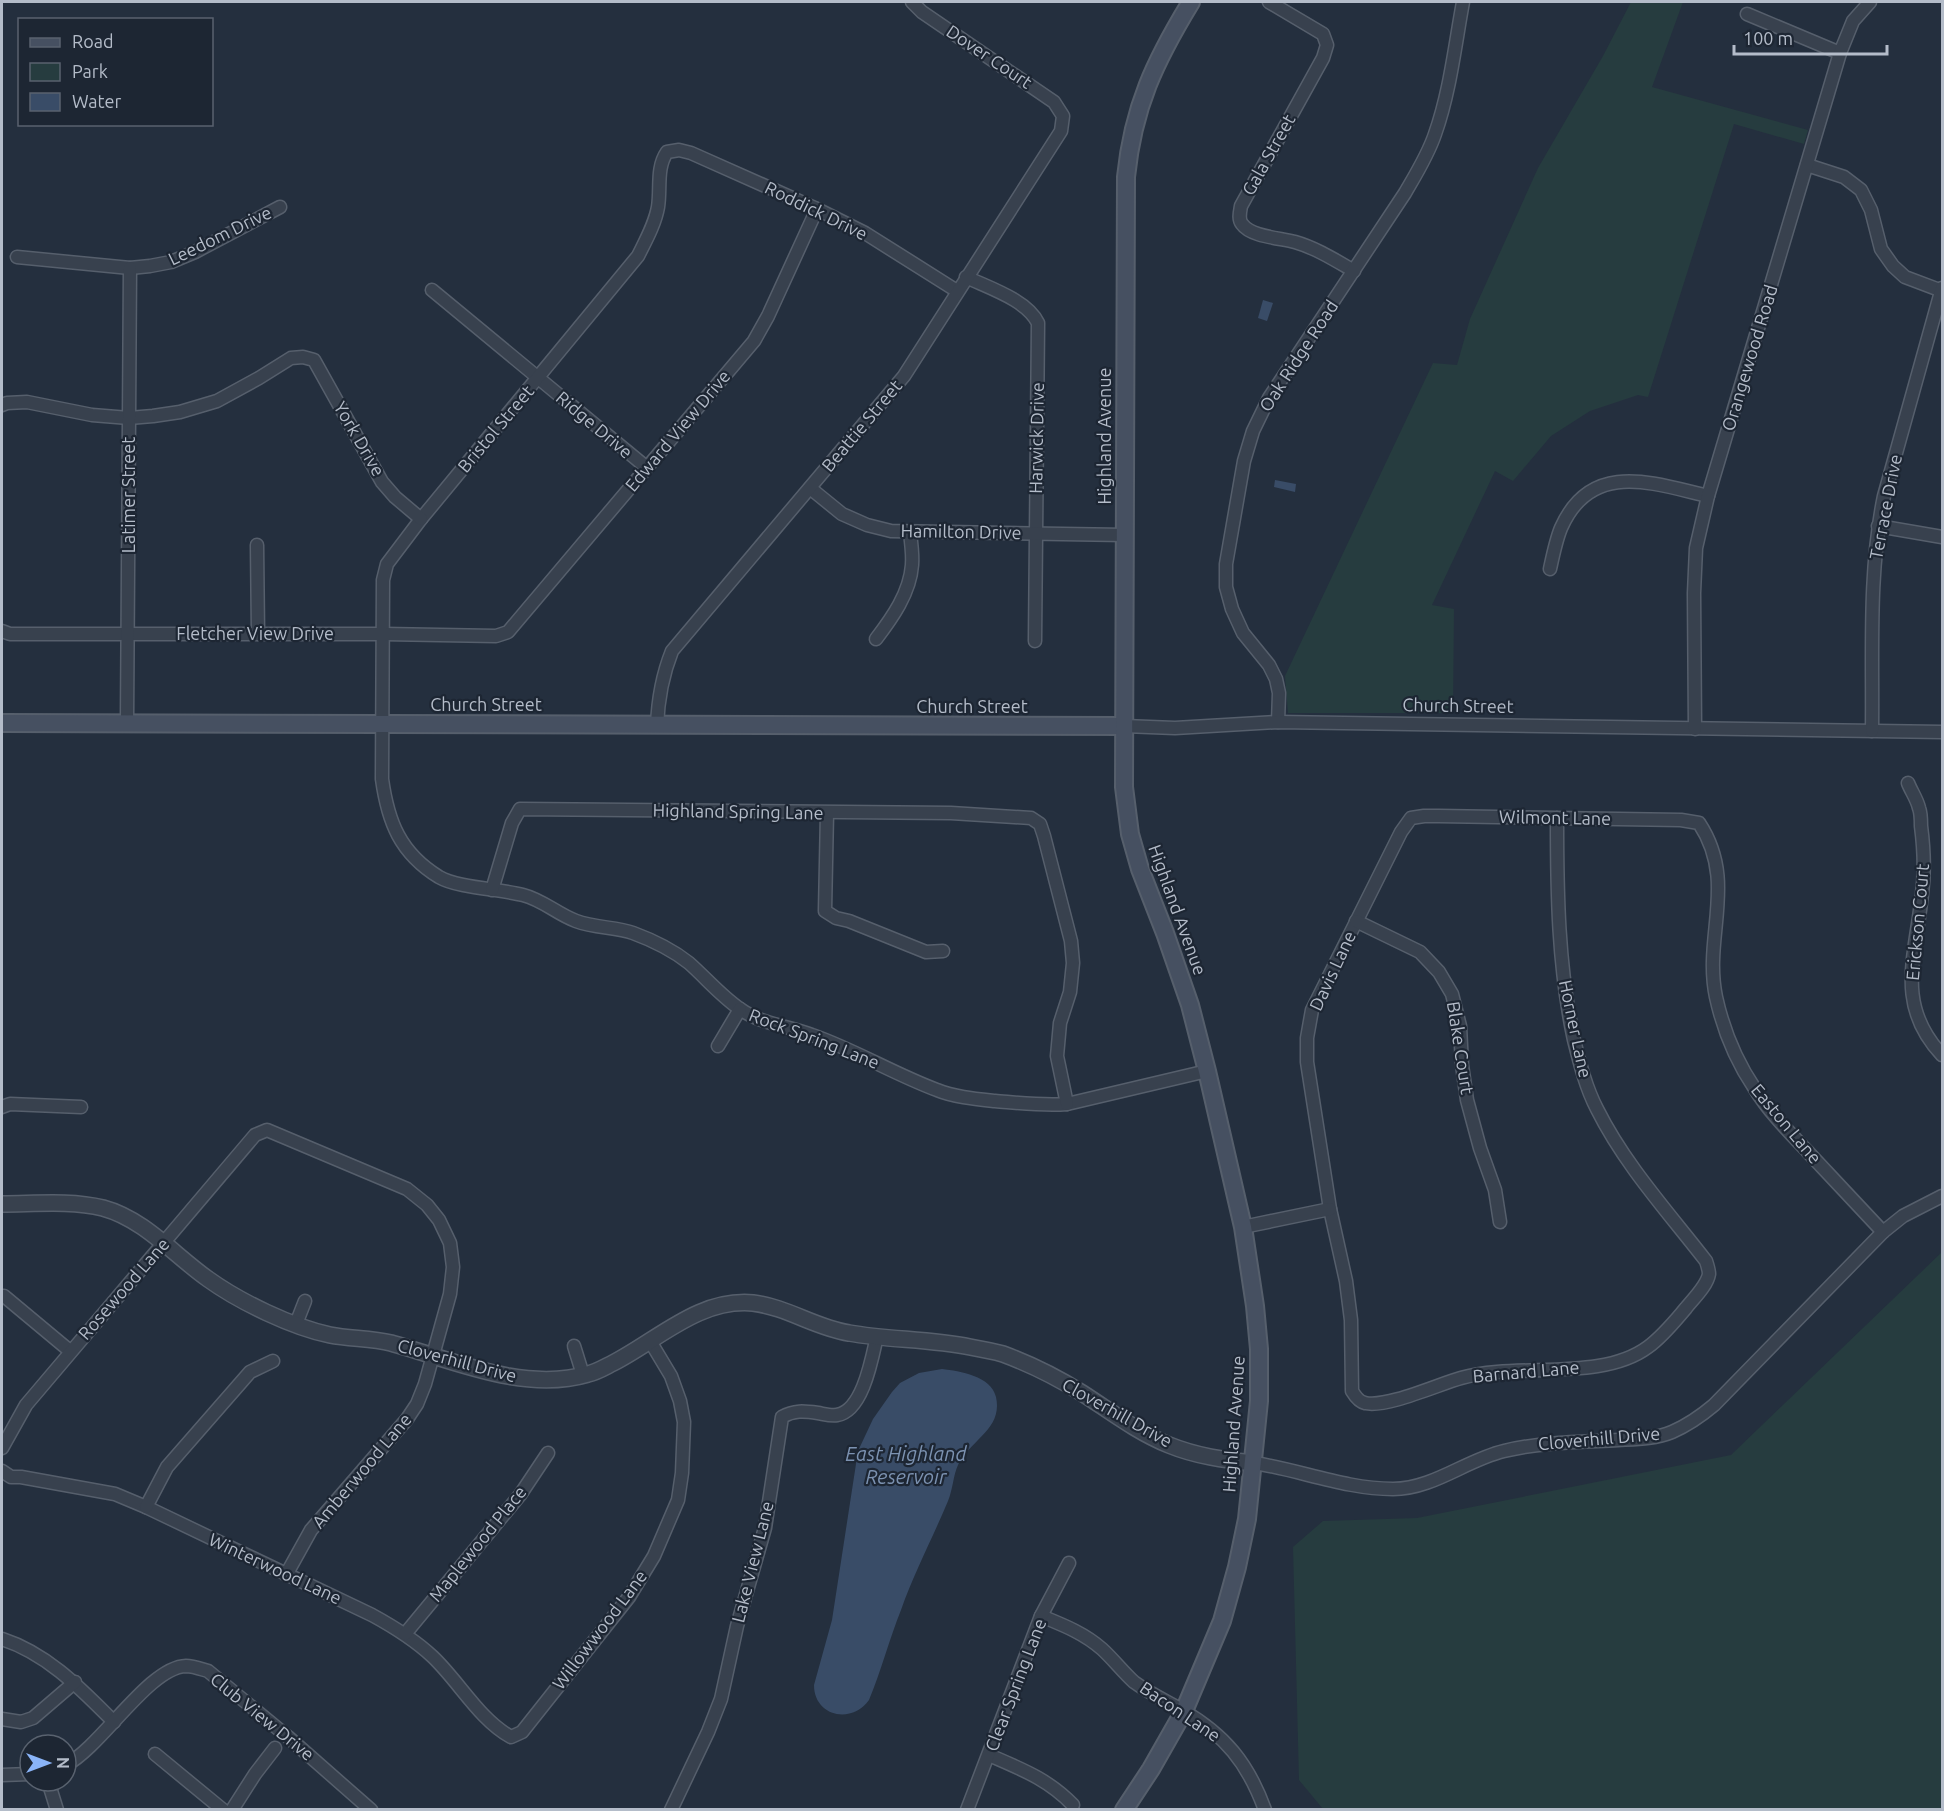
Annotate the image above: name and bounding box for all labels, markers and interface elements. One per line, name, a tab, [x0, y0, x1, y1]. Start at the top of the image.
legend	[18, 18, 213, 126]
scale bar	[1734, 18, 1887, 56]
street label: Dover Court	[943, 20, 1036, 92]
text: 100 m	[1743, 28, 1793, 48]
text: Road	[72, 31, 114, 51]
text: Park	[72, 61, 108, 81]
text: Water	[72, 91, 122, 111]
street label: Gala Street	[1238, 110, 1299, 199]
street label: Roddick Drive	[762, 177, 871, 243]
street label: Leedom Drive	[165, 201, 274, 269]
street label: Orangewood Road	[1717, 282, 1781, 433]
street label: Oak Ridge Road	[1255, 296, 1342, 415]
street label: Edward View Drive	[621, 366, 734, 495]
street label: Highland Avenue	[1094, 367, 1114, 505]
street label: Beattie Street	[817, 375, 905, 475]
street label: Bristol Street	[453, 381, 537, 476]
street label: Harwick Drive	[1025, 382, 1047, 494]
street label: Ridge Drive	[553, 387, 637, 462]
street label: York Drive	[331, 398, 389, 479]
street label: Latimer Street	[118, 437, 138, 553]
street label: Terrace Drive	[1865, 452, 1905, 561]
street label: Hamilton Drive	[900, 520, 1022, 542]
street label: Fletcher View Drive	[176, 623, 334, 643]
street label: Church Street	[430, 694, 542, 714]
street label: Church Street	[1402, 694, 1514, 716]
street label: Church Street	[916, 696, 1028, 716]
street label: Highland Spring Lane	[652, 800, 824, 822]
street label: Wilmont Lane	[1499, 806, 1611, 828]
street label: Highland Avenue	[1145, 842, 1211, 978]
street label: Erickson Court	[1902, 863, 1932, 981]
street label: Davis Lane	[1305, 928, 1359, 1014]
street label: Horner Lane	[1556, 978, 1596, 1080]
street label: Blake Court	[1444, 1000, 1478, 1096]
street label: Rock Spring Lane	[746, 1004, 882, 1072]
street label: Easton Lane	[1748, 1079, 1826, 1167]
street label: Rosewood Lane	[74, 1234, 173, 1343]
street label: Cloverhill Drive	[396, 1335, 519, 1386]
street label: Highland Avenue	[1218, 1355, 1248, 1493]
street label: Barnard Lane	[1472, 1356, 1580, 1386]
street label: Cloverhill Drive	[1059, 1374, 1176, 1451]
street label: Amberwood Lane	[308, 1409, 415, 1532]
street label: Cloverhill Drive	[1537, 1423, 1661, 1453]
water label: East Highland Reservoir	[845, 1442, 967, 1488]
street label: Maplewood Place	[425, 1482, 530, 1605]
street label: Lake View Lane	[727, 1499, 777, 1624]
street label: Winterwood Lane	[206, 1529, 345, 1608]
street label: Willowwood Lane	[548, 1566, 650, 1693]
street label: Clear Spring Lane	[981, 1616, 1050, 1754]
street label: Club View Drive	[207, 1668, 319, 1764]
street label: Bacon Lane	[1137, 1677, 1225, 1745]
north arrow	[18, 1733, 78, 1793]
text: N	[54, 1757, 72, 1769]

